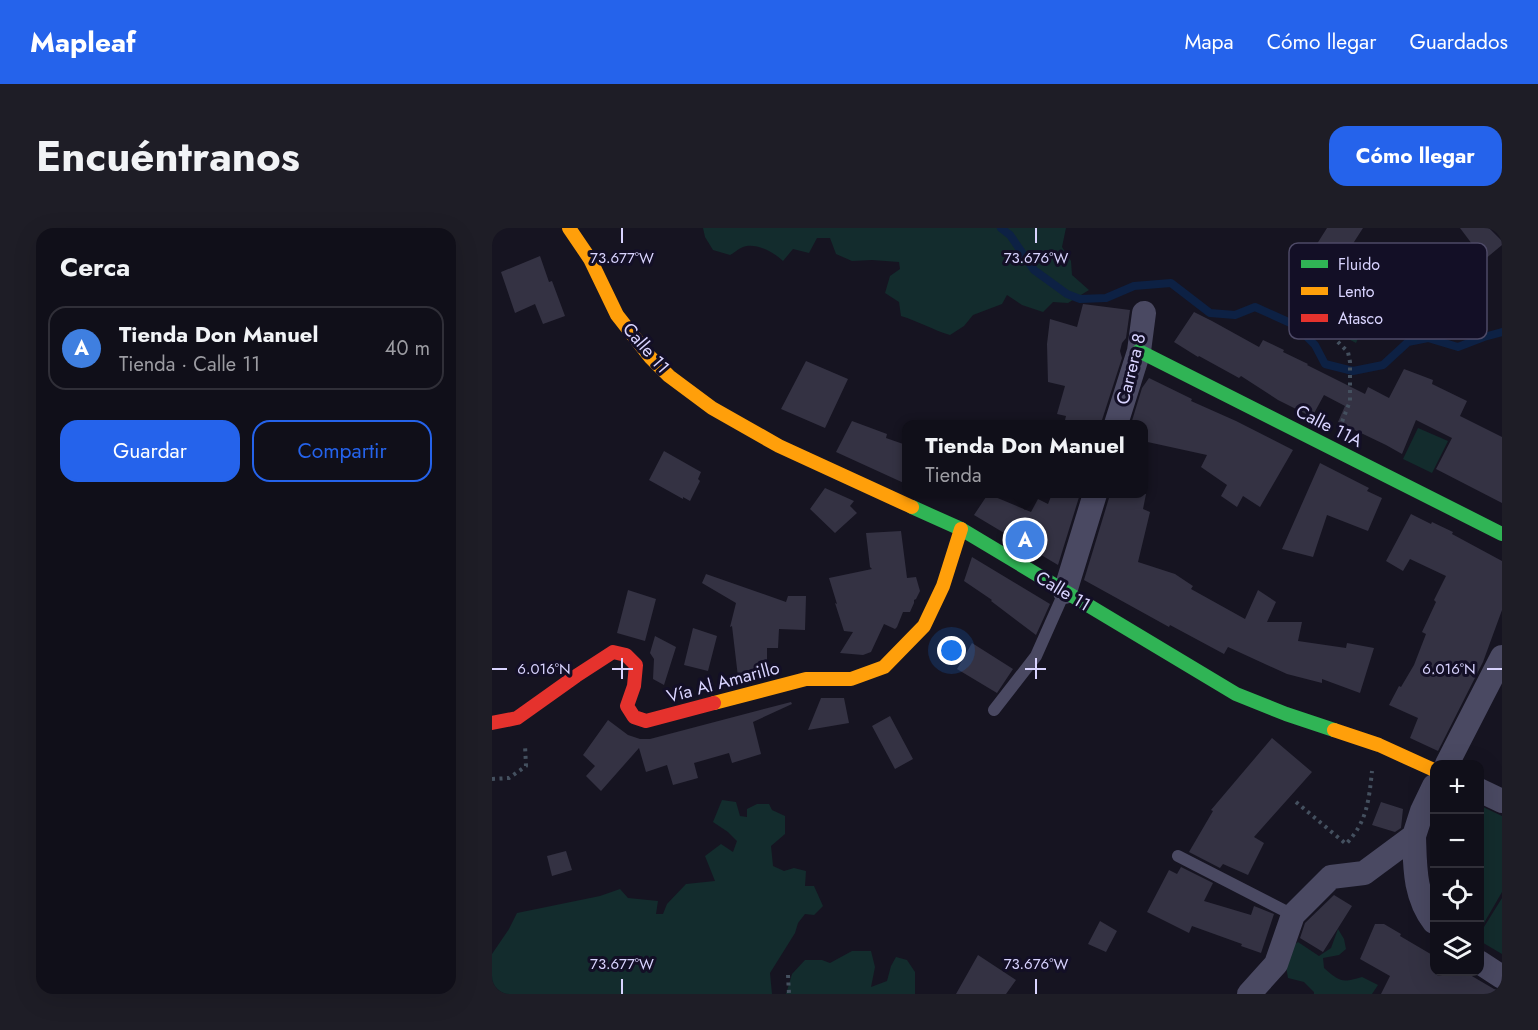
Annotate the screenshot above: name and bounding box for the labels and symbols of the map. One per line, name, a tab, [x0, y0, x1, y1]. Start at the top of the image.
legend	[1289, 243, 1487, 339]
text: 73.677°W	[590, 247, 654, 269]
text: 73.676°W	[1004, 247, 1068, 269]
text: Fluido	[1338, 253, 1380, 276]
text: Lento	[1338, 280, 1375, 303]
text: Atasco	[1338, 307, 1383, 330]
street label: Calle 11	[616, 317, 676, 379]
street label: Carrera 8	[1110, 331, 1152, 407]
street label: Calle 11A	[1291, 398, 1367, 454]
pin: A	[1006, 518, 1044, 562]
street label: Calle 11	[1031, 564, 1095, 618]
your location	[937, 636, 966, 665]
street label: Vía Al Amarillo	[664, 654, 782, 710]
text: 6.016°N	[517, 658, 571, 680]
text: 6.016°N	[1422, 658, 1476, 680]
text: 73.677°W	[590, 953, 654, 975]
text: 73.676°W	[1004, 953, 1068, 975]

